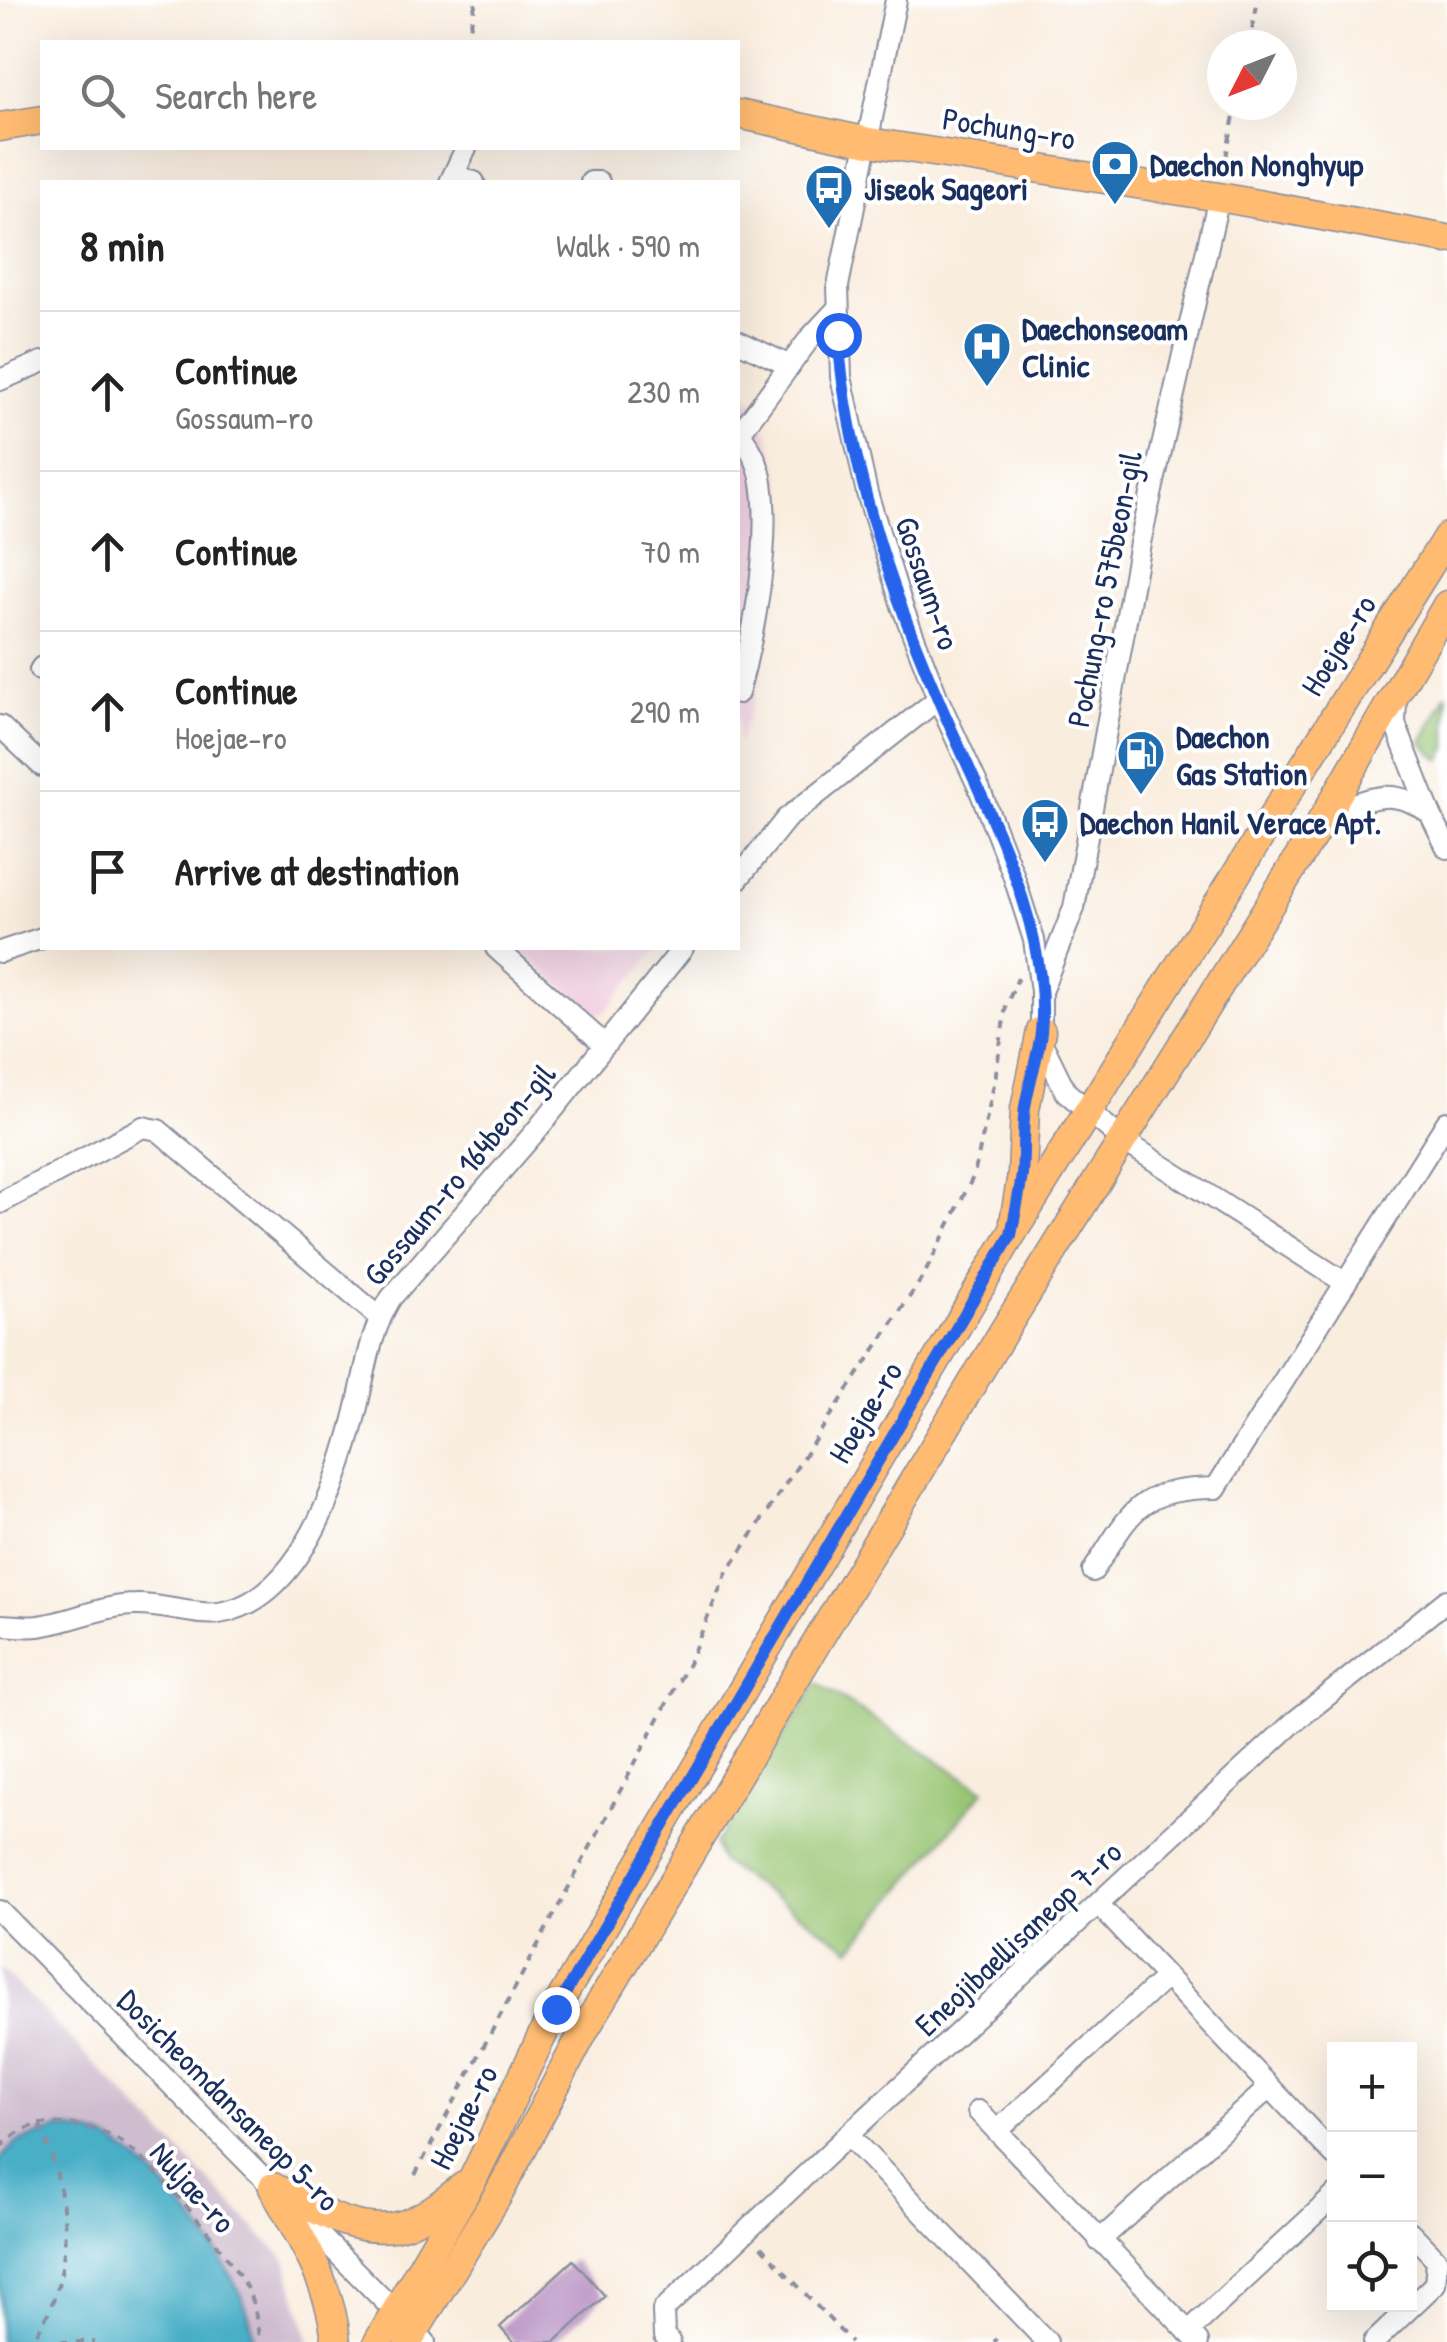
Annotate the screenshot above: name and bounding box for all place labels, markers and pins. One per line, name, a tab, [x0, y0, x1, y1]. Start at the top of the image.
bank icon: Daechon Nonghyup	[1089, 138, 1141, 206]
place label: Daechon Nonghyup	[1150, 143, 1363, 187]
bus stop icon: Jiseok Sageori	[803, 162, 855, 230]
place label: Jiseok Sageori	[864, 167, 1028, 211]
place label: Daechonseoam Clinic	[1022, 307, 1188, 387]
hospital icon: Daechonseoam Clinic	[961, 320, 1013, 388]
place label: Daechon Gas Station	[1176, 715, 1307, 795]
fuel station icon: Daechon Gas Station	[1115, 728, 1167, 796]
bus stop icon: Daechon Hanil Verace Apt.	[1019, 796, 1071, 864]
place label: Daechon Hanil Verace Apt.	[1080, 801, 1381, 845]

